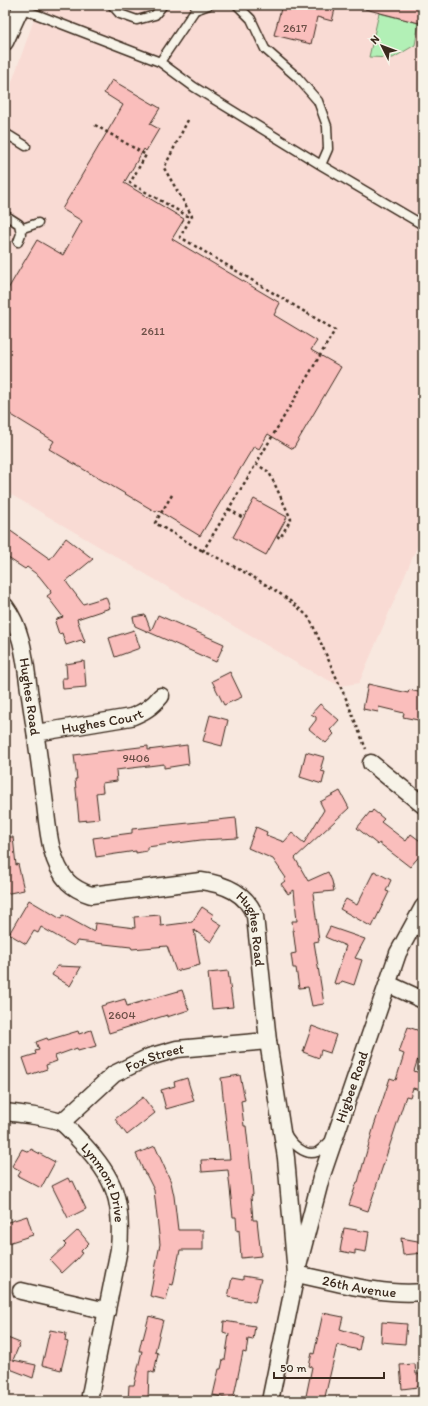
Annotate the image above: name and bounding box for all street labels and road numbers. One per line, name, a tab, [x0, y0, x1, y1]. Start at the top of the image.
street label: Hughes Road	[16, 656, 44, 737]
street label: Hughes Court	[60, 705, 146, 737]
street label: Hughes Road	[233, 887, 269, 967]
street label: Fox Street	[122, 1040, 185, 1076]
street label: Higbee Road	[332, 1049, 372, 1125]
street label: Lynmont Drive	[78, 1139, 128, 1223]
street label: 26th Avenue	[321, 1271, 397, 1301]

